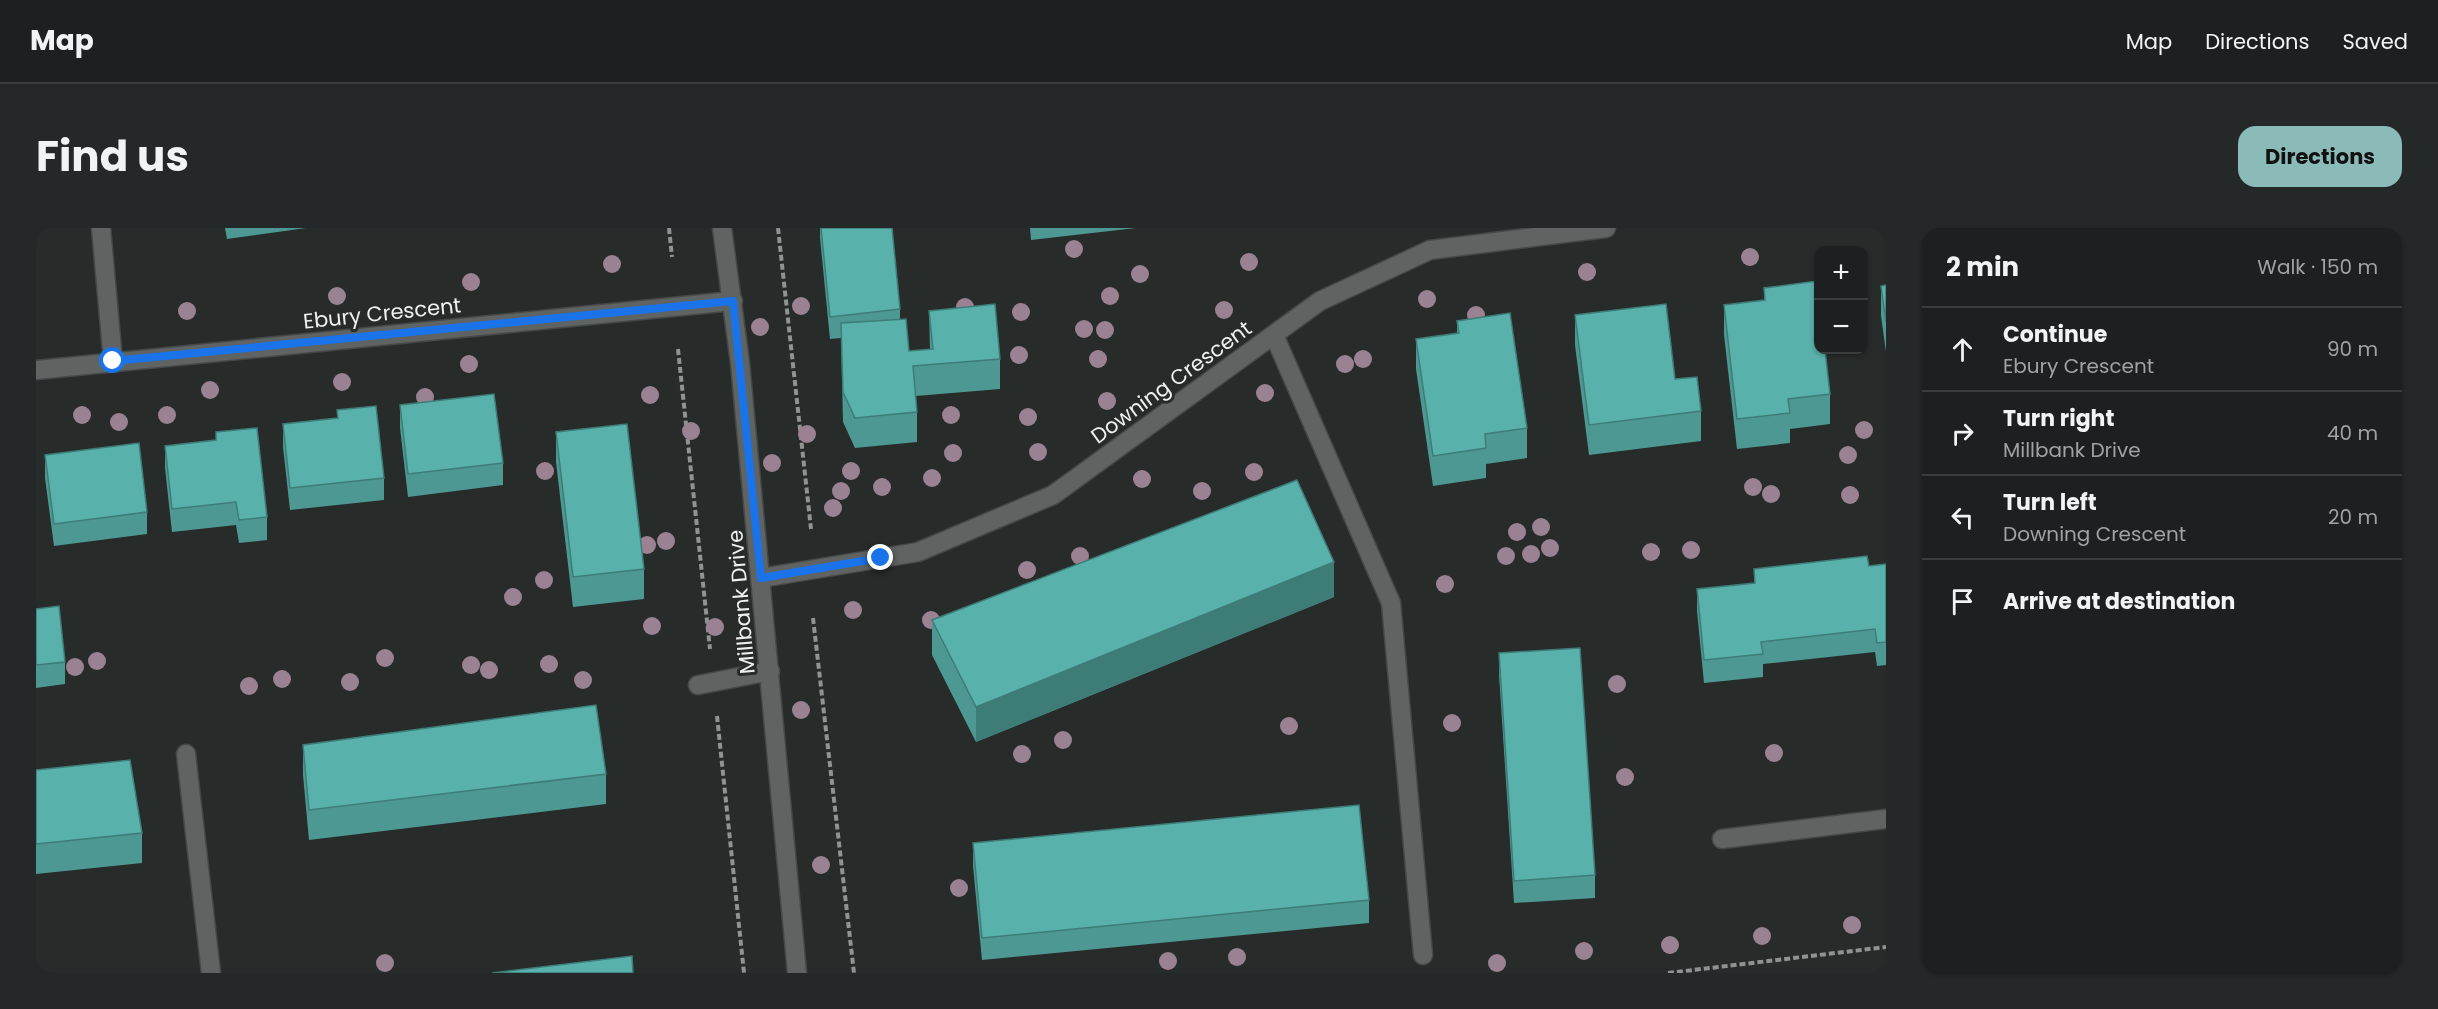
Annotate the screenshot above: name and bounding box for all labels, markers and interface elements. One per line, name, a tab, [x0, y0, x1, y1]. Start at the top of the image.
text: Map	[30, 21, 94, 60]
text: Map	[2126, 27, 2172, 56]
text: Directions	[2205, 27, 2309, 56]
text: Saved	[2342, 27, 2408, 56]
button: Directions	[2238, 126, 2402, 187]
text: Find us	[36, 127, 189, 186]
map controls	[1814, 246, 1868, 354]
button: +	[1814, 246, 1868, 300]
text: 2 min	[1946, 249, 2019, 285]
text: Walk · 150 m	[2257, 253, 2378, 281]
street label: Ebury Crescent	[302, 290, 462, 336]
button: −	[1814, 300, 1868, 354]
street label: Downing Crescent	[1085, 314, 1257, 450]
text: Continue	[2003, 319, 2107, 350]
icon: ahead	[1946, 333, 1979, 366]
text: 90 m	[2327, 335, 2378, 363]
route start	[99, 347, 125, 373]
text: Ebury Crescent	[2003, 352, 2154, 380]
text: Turn right	[2003, 403, 2114, 434]
icon: right	[1946, 417, 1979, 450]
text: 40 m	[2327, 419, 2378, 447]
text: Millbank Drive	[2003, 436, 2141, 464]
text: Turn left	[2003, 487, 2097, 518]
icon: left	[1946, 501, 1979, 534]
text: 20 m	[2328, 503, 2378, 531]
text: Downing Crescent	[2003, 520, 2186, 548]
street label: Millbank Drive	[720, 529, 762, 675]
route end	[867, 544, 893, 570]
icon: arrive	[1946, 585, 1979, 618]
text: Arrive at destination	[2003, 586, 2235, 617]

